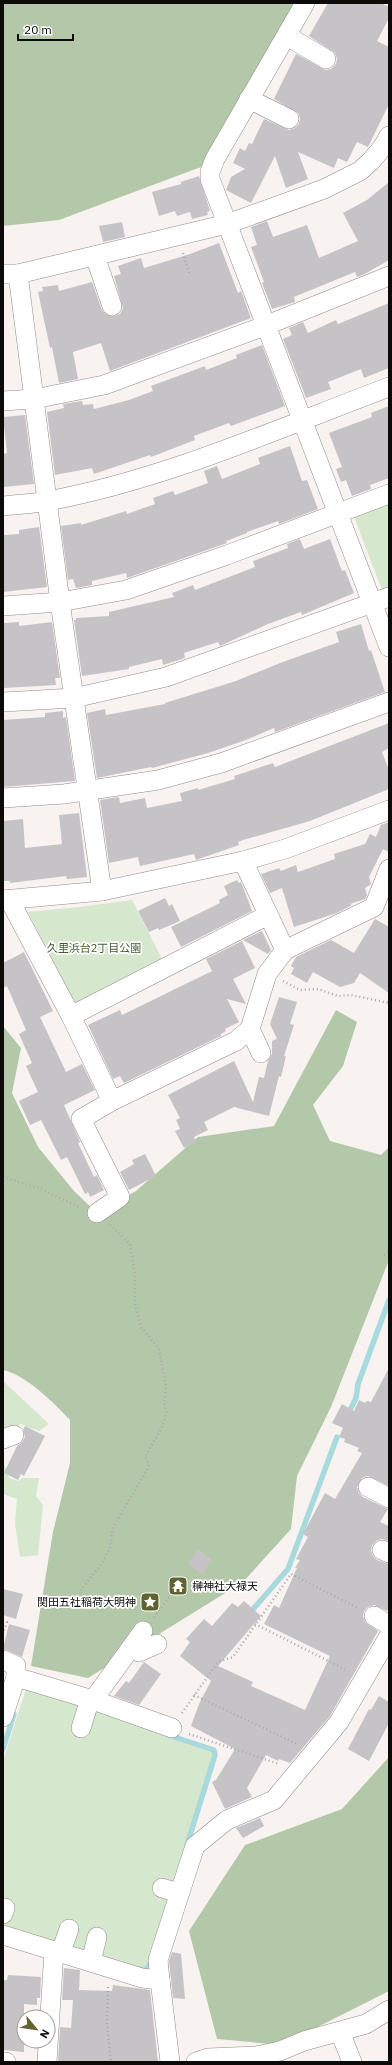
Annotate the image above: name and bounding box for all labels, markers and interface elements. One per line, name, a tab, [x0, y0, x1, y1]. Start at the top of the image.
scale bar	[18, 16, 73, 42]
text: 20 m	[24, 22, 52, 37]
park label: 久里浜台2丁目公園	[47, 941, 141, 955]
temple icon: 榊神社大禄天	[167, 1575, 189, 1597]
place label: 榊神社大禄天	[192, 1579, 258, 1593]
place icon: 関田五社稲荷大明神	[139, 1591, 161, 1613]
place label: 関田五社稲荷大明神	[37, 1595, 136, 1609]
north arrow	[16, 2009, 56, 2049]
text: N	[37, 2027, 53, 2041]

